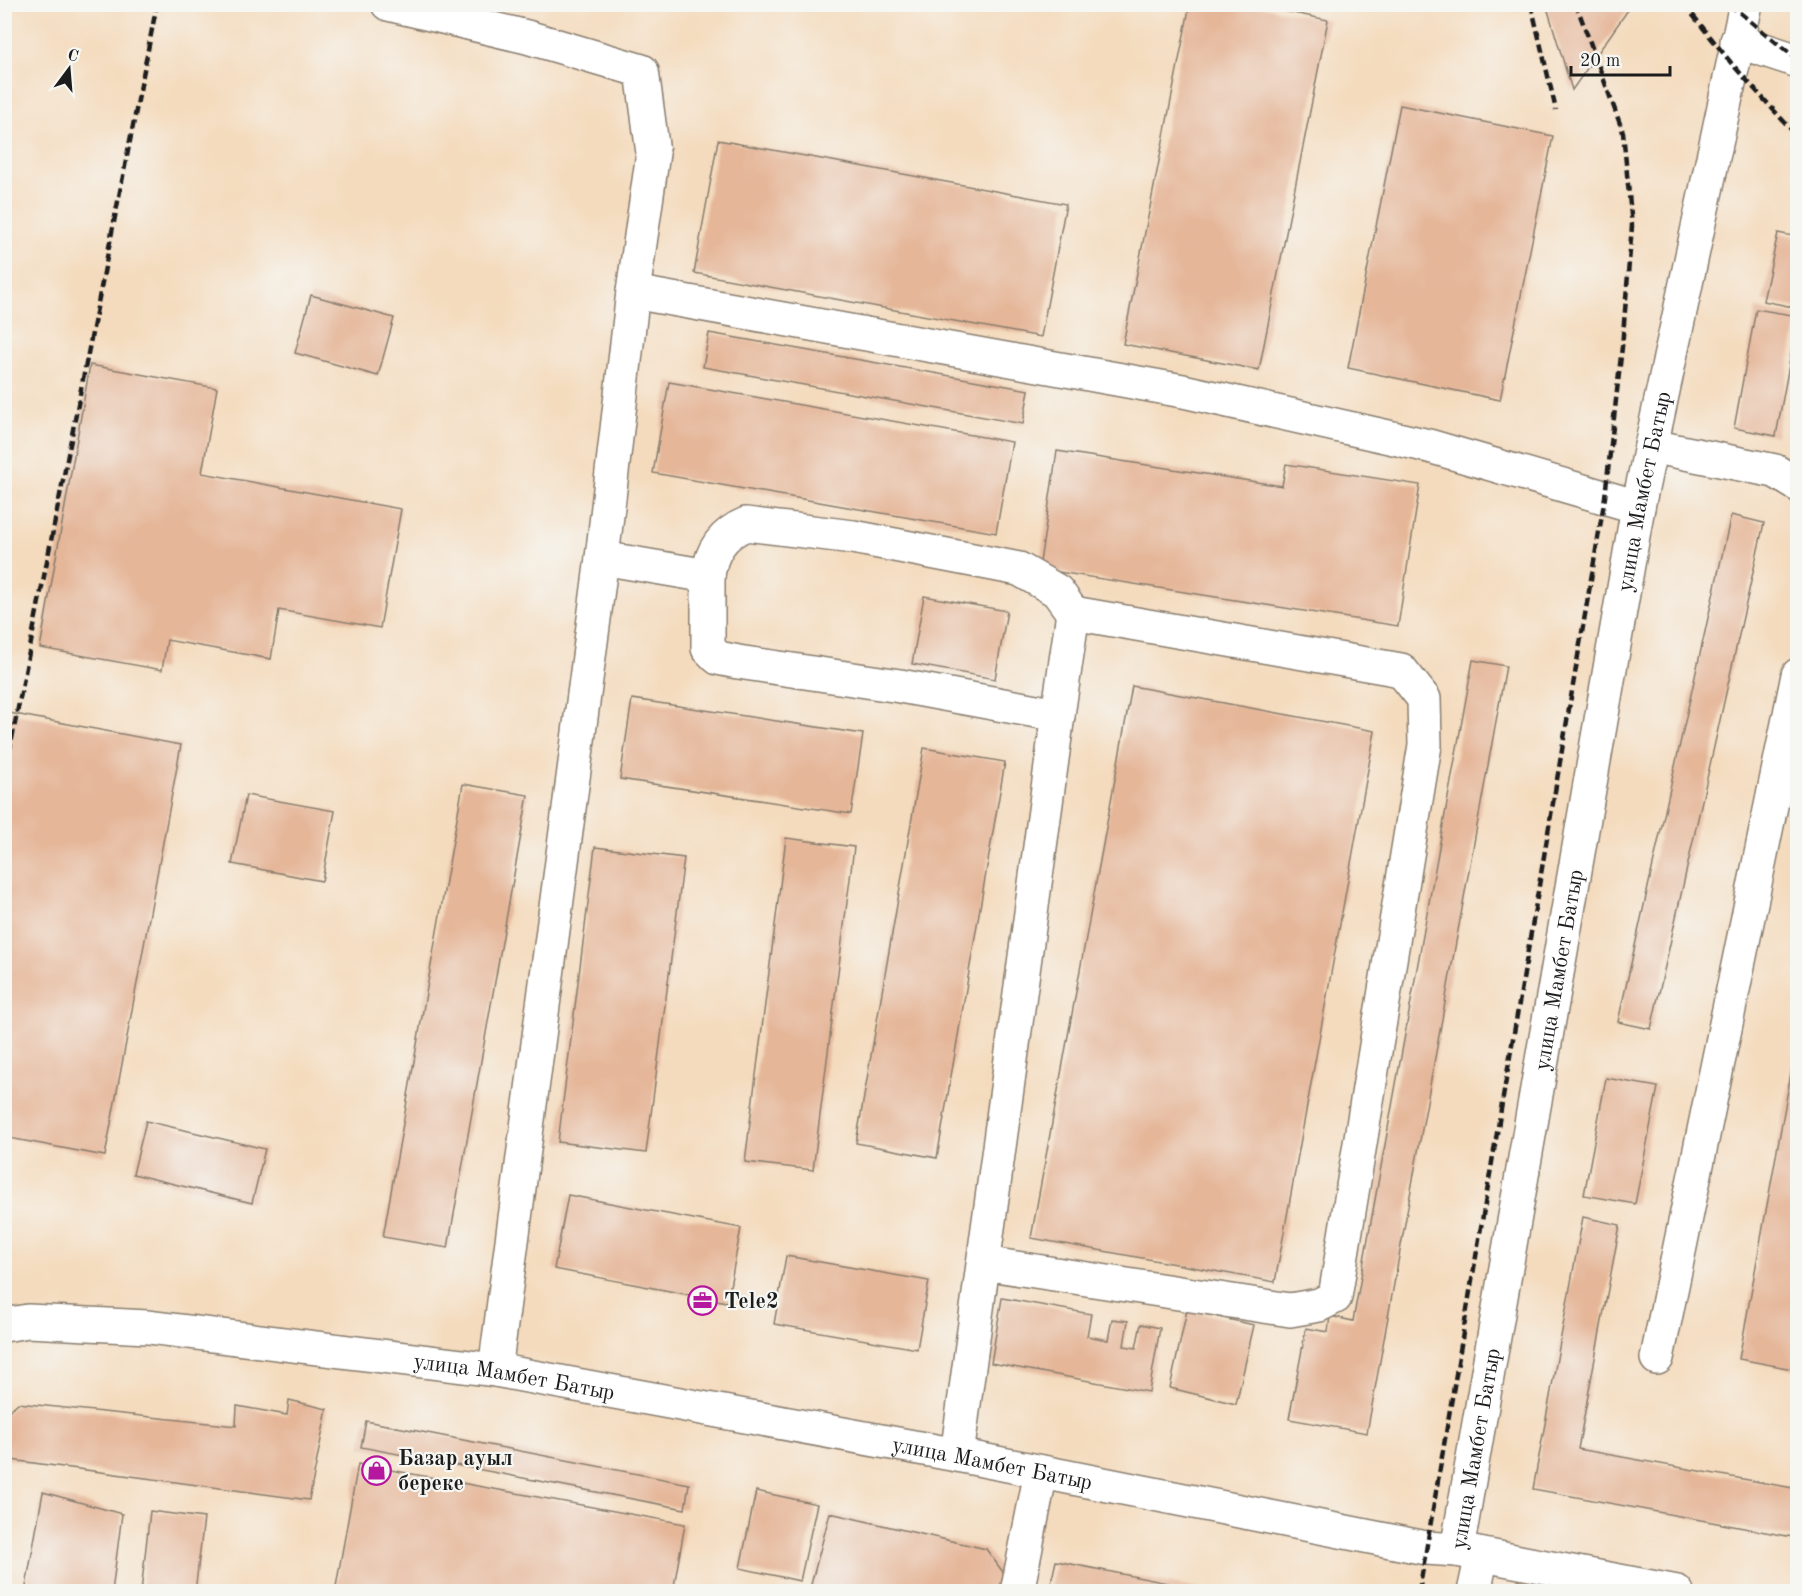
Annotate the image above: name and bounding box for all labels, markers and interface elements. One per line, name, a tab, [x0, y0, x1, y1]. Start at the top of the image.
north arrow	[39, 39, 99, 99]
scale bar	[1571, 39, 1670, 77]
text: С	[65, 47, 80, 66]
text: 20 m	[1580, 52, 1620, 70]
street label: улица Мамбет Батыр	[1615, 390, 1676, 594]
street label: улица Мамбет Батыр	[1531, 868, 1588, 1072]
office icon: Tele2	[687, 1284, 719, 1316]
place label: Tele2	[724, 1291, 779, 1313]
street label: улица Мамбет Батыр	[1448, 1347, 1505, 1551]
street label: улица Мамбет Батыр	[412, 1351, 616, 1405]
street label: улица Мамбет Батыр	[890, 1434, 1094, 1495]
place label: Базар ауыл береке	[398, 1448, 513, 1495]
shop icon: Базар ауыл береке	[361, 1454, 393, 1486]

